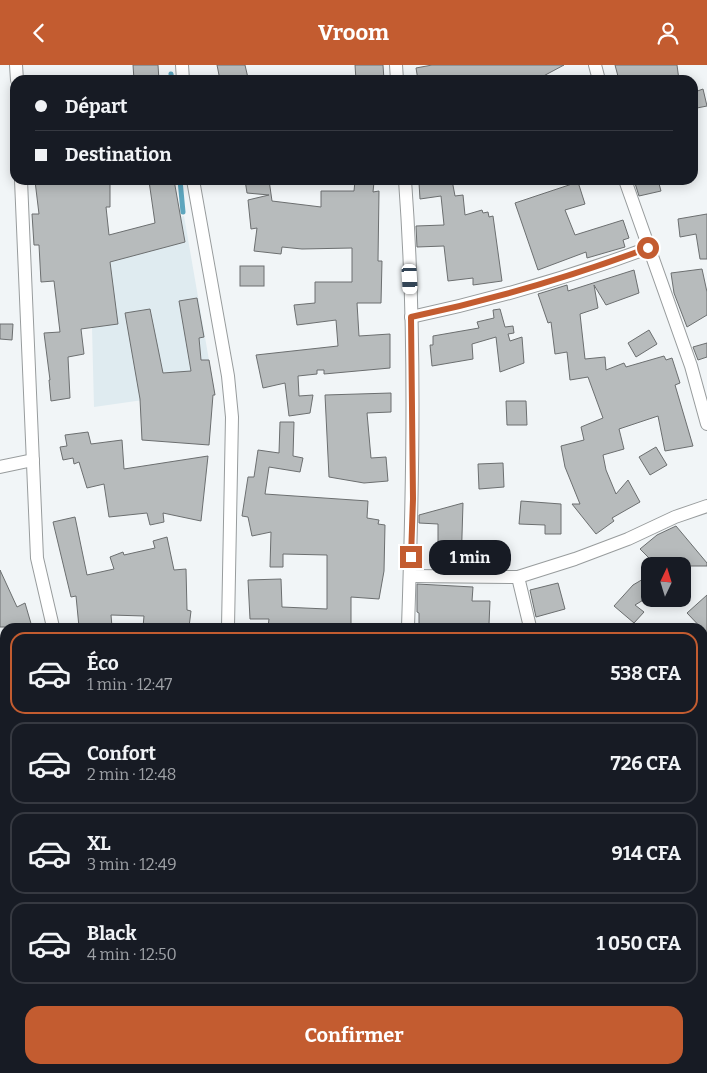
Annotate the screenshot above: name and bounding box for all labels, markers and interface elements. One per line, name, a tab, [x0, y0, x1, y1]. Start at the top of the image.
icon: back	[25, 19, 53, 47]
text: Vroom	[318, 19, 389, 46]
icon: person	[654, 19, 682, 47]
text: Départ	[65, 95, 128, 118]
text: Destination	[65, 143, 171, 166]
route start	[637, 237, 659, 259]
car	[401, 264, 418, 294]
callout: 1 min	[428, 539, 511, 575]
route end	[400, 546, 422, 568]
text: 1 min	[450, 548, 490, 567]
north arrow	[641, 557, 691, 607]
map controls	[641, 557, 691, 607]
icon: car	[27, 651, 72, 696]
text: Éco	[87, 652, 119, 675]
text: 538 CFA	[610, 662, 681, 685]
text: 1 min · 12:47	[87, 675, 172, 694]
icon: car	[27, 741, 72, 786]
text: Confort	[87, 742, 156, 765]
text: 726 CFA	[611, 752, 681, 775]
text: 2 min · 12:48	[87, 765, 176, 784]
icon: car	[27, 831, 72, 876]
text: XL	[87, 832, 111, 855]
text: 914 CFA	[612, 842, 681, 865]
text: 3 min · 12:49	[87, 855, 177, 874]
icon: car	[27, 921, 72, 966]
text: Black	[87, 922, 137, 945]
text: 1 050 CFA	[596, 932, 681, 955]
text: 4 min · 12:50	[87, 945, 177, 964]
button: Confirmer	[25, 1006, 683, 1064]

